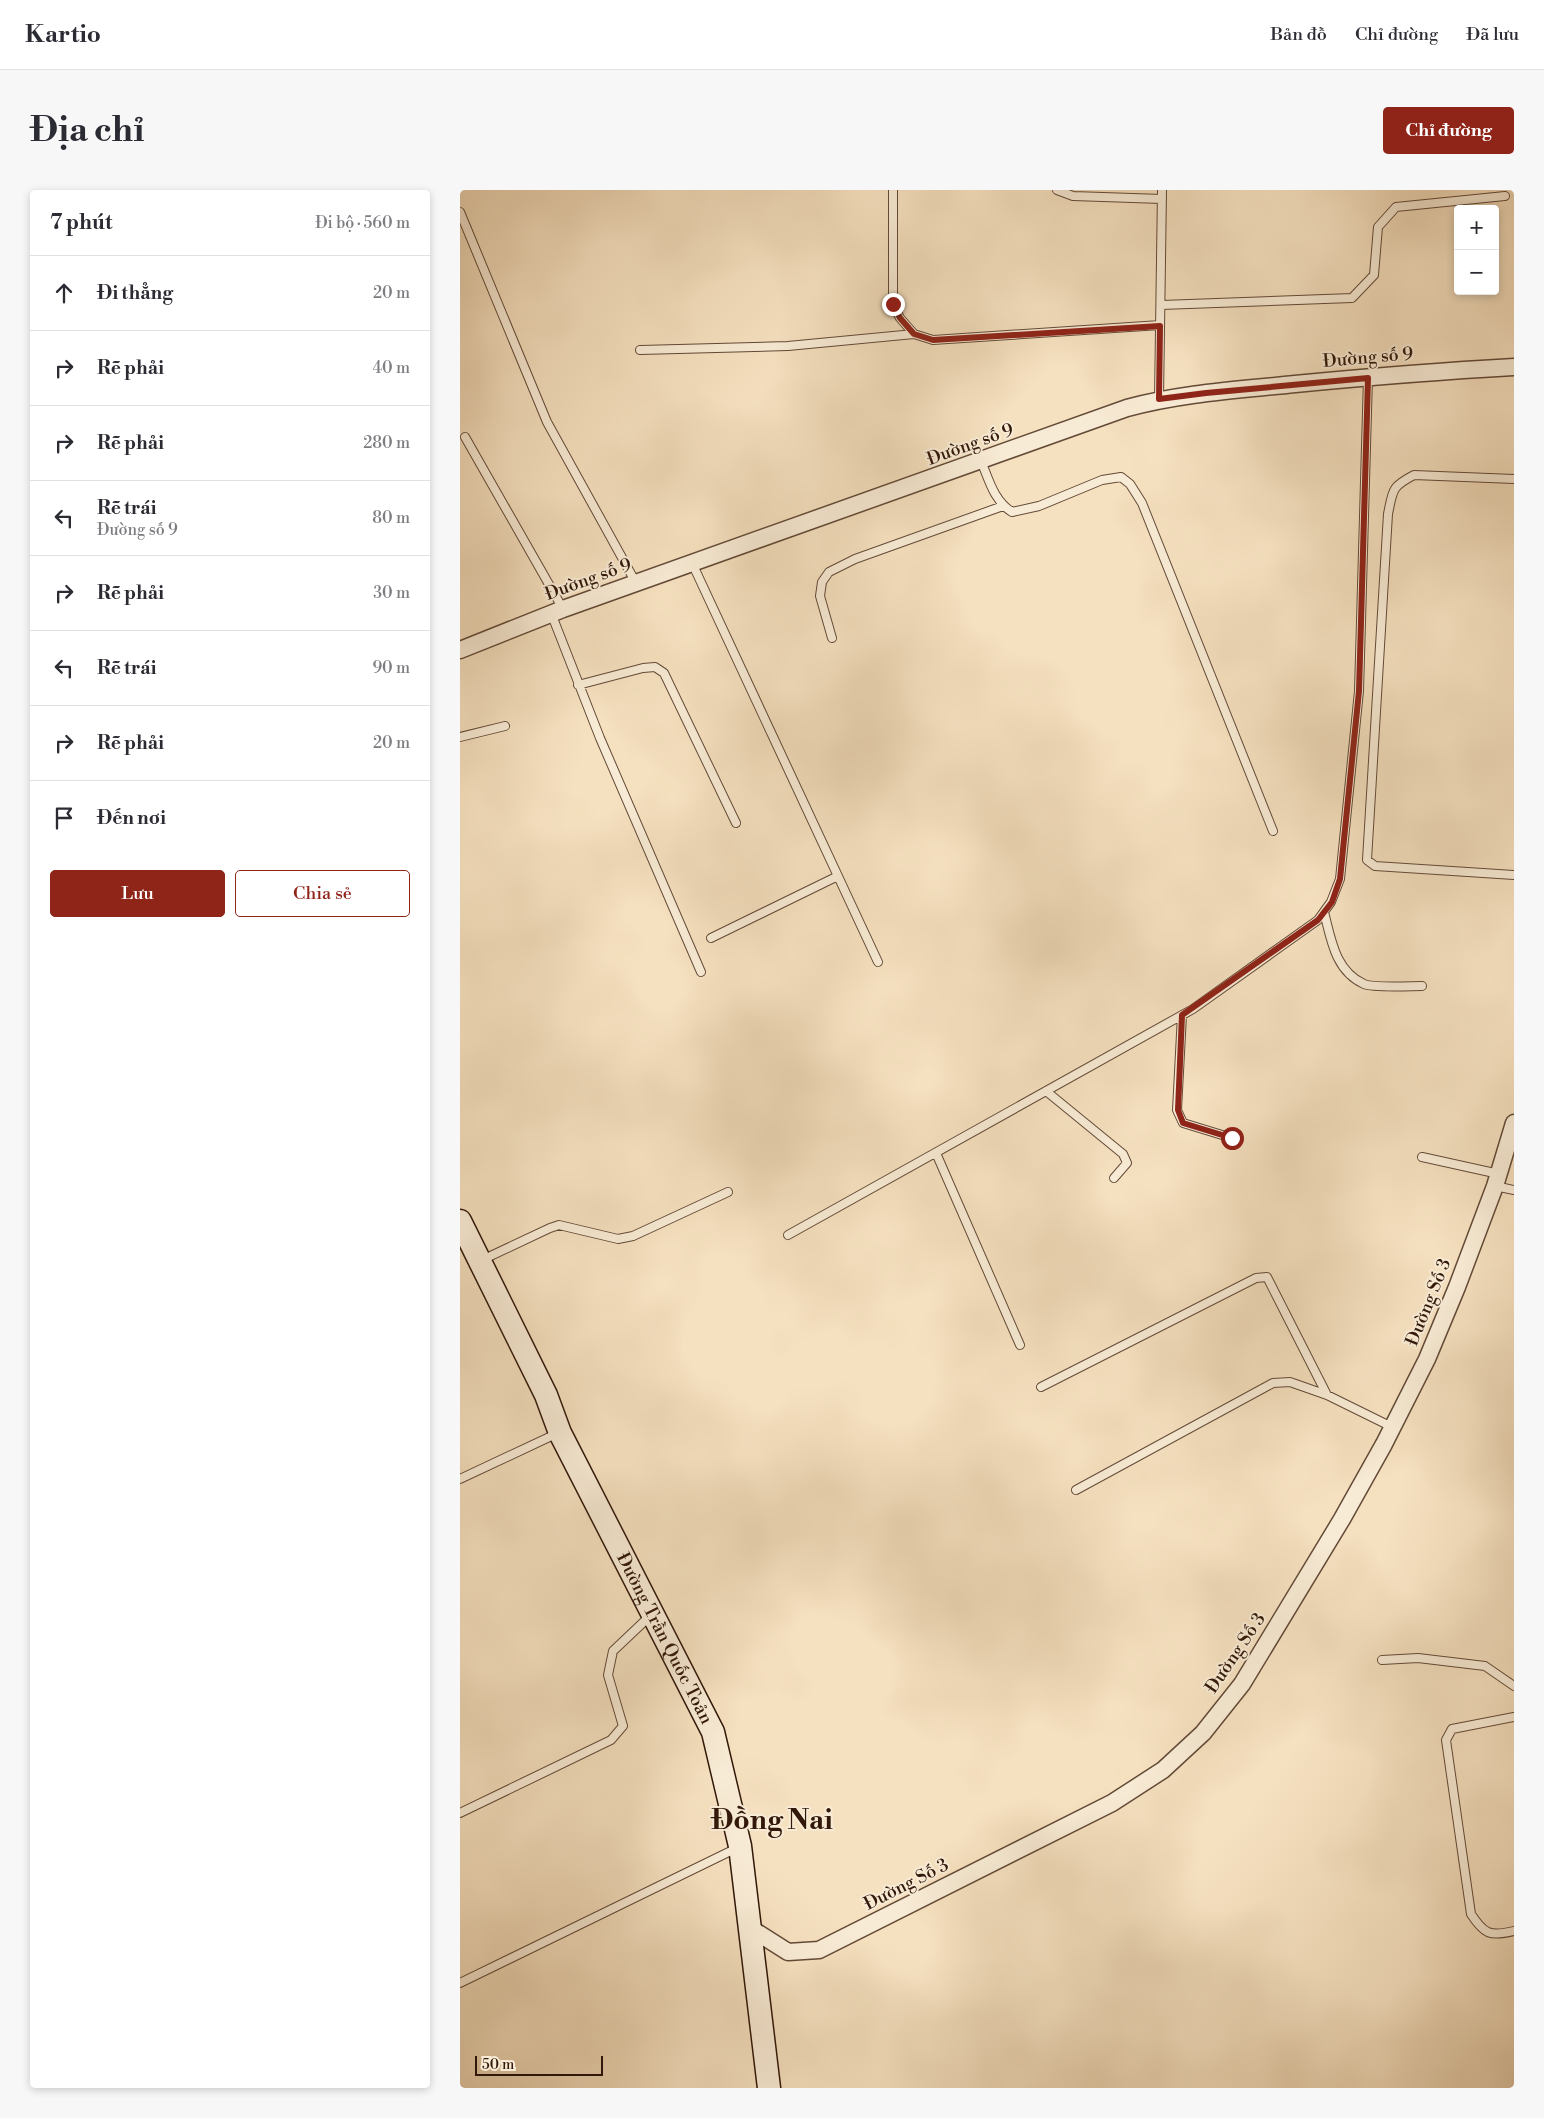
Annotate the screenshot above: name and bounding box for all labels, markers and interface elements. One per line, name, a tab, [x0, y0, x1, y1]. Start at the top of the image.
text: Kartio	[25, 20, 101, 50]
text: Bản đồ	[1270, 23, 1327, 46]
text: Chỉ đường	[1355, 23, 1438, 46]
text: Đã lưu	[1466, 23, 1519, 46]
button: Chỉ đường	[1383, 107, 1514, 154]
text: Địa chỉ	[30, 109, 144, 152]
map controls	[1454, 205, 1499, 295]
button: +	[1454, 205, 1499, 250]
text: 7 phút	[50, 210, 112, 236]
text: Đi bộ · 560 m	[315, 213, 410, 233]
button: −	[1454, 250, 1499, 295]
icon: ahead	[50, 279, 78, 307]
text: Đi thẳng	[97, 281, 173, 305]
text: 20 m	[373, 283, 410, 303]
route end	[882, 293, 905, 316]
street label: Đường số 9	[1322, 342, 1414, 373]
icon: right	[50, 354, 78, 382]
text: Rẽ phải	[97, 356, 164, 380]
text: 40 m	[373, 358, 410, 378]
street label: Đường số 9	[924, 418, 1017, 471]
icon: right	[50, 429, 78, 457]
text: Rẽ phải	[97, 431, 164, 455]
text: 280 m	[363, 433, 410, 453]
text: Rẽ trái	[97, 496, 157, 520]
icon: left	[50, 504, 78, 532]
text: 80 m	[372, 508, 410, 528]
text: Đường số 9	[97, 520, 178, 540]
street label: Đường số 9	[542, 553, 635, 606]
icon: right	[50, 579, 78, 607]
text: Rẽ phải	[97, 581, 164, 605]
text: 30 m	[373, 583, 410, 603]
icon: left	[50, 654, 78, 682]
text: Rẽ trái	[97, 656, 157, 680]
text: 90 m	[372, 658, 410, 678]
icon: right	[50, 729, 78, 757]
text: Rẽ phải	[97, 731, 164, 755]
text: 20 m	[373, 733, 410, 753]
icon: arrive	[50, 804, 78, 832]
text: Đến nơi	[97, 806, 166, 830]
button: Lưu	[50, 870, 225, 917]
button: Chia sẻ	[235, 870, 410, 917]
route start	[1221, 1127, 1244, 1150]
street label: Đường Số 3	[1401, 1255, 1456, 1349]
street label: Đường Trần Quốc Toản	[611, 1549, 718, 1728]
street label: Đường Số 3	[1200, 1609, 1271, 1698]
district label: Đồng Nai	[710, 1803, 833, 1838]
street label: Đường Số 3	[860, 1853, 953, 1916]
scale bar	[475, 2053, 602, 2076]
text: 50 m	[482, 2056, 514, 2074]

